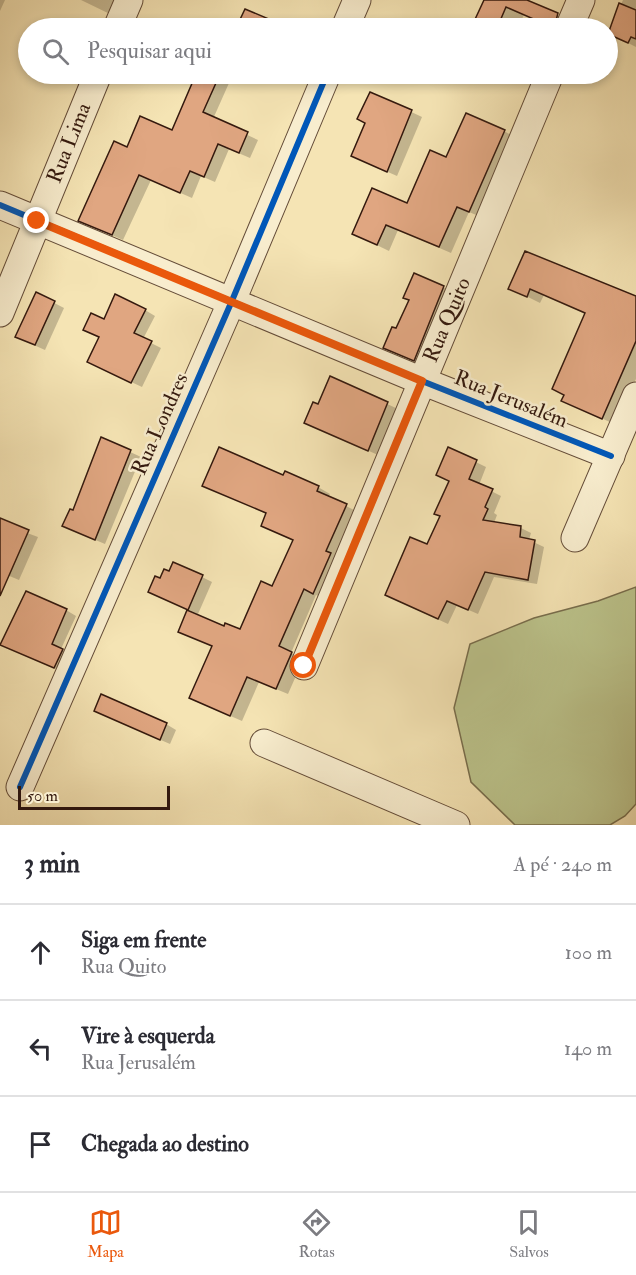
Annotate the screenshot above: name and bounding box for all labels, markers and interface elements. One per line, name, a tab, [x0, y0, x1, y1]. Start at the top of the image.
search box	[18, 18, 618, 84]
icon: search	[39, 35, 72, 68]
text: Pesquisar aqui	[87, 37, 212, 65]
street label: Rua Lima	[41, 98, 97, 187]
route end	[23, 207, 49, 233]
street label: Rua Quito	[417, 273, 477, 367]
street label: Rua Jerusalém	[450, 364, 572, 434]
street label: Rua Londres	[125, 369, 195, 479]
route start	[290, 652, 316, 678]
scale bar	[18, 783, 170, 810]
text: 50 m	[27, 786, 58, 806]
text: 3 min	[24, 848, 80, 880]
text: A pé · 240 m	[513, 852, 612, 877]
text: Siga em frente	[81, 926, 206, 954]
icon: ahead	[24, 936, 57, 969]
text: 100 m	[565, 940, 612, 965]
text: Rua Quito	[81, 954, 166, 979]
text: Vire à esquerda	[81, 1022, 215, 1050]
icon: left	[24, 1032, 57, 1065]
text: 140 m	[564, 1036, 612, 1061]
text: Rua Jerusalém	[81, 1050, 196, 1075]
icon: arrive	[24, 1128, 57, 1161]
text: Chegada ao destino	[81, 1130, 249, 1158]
tab: Mapa	[87, 1206, 124, 1262]
tab: Rotas	[298, 1206, 335, 1262]
tab: Salvos	[509, 1206, 549, 1262]

